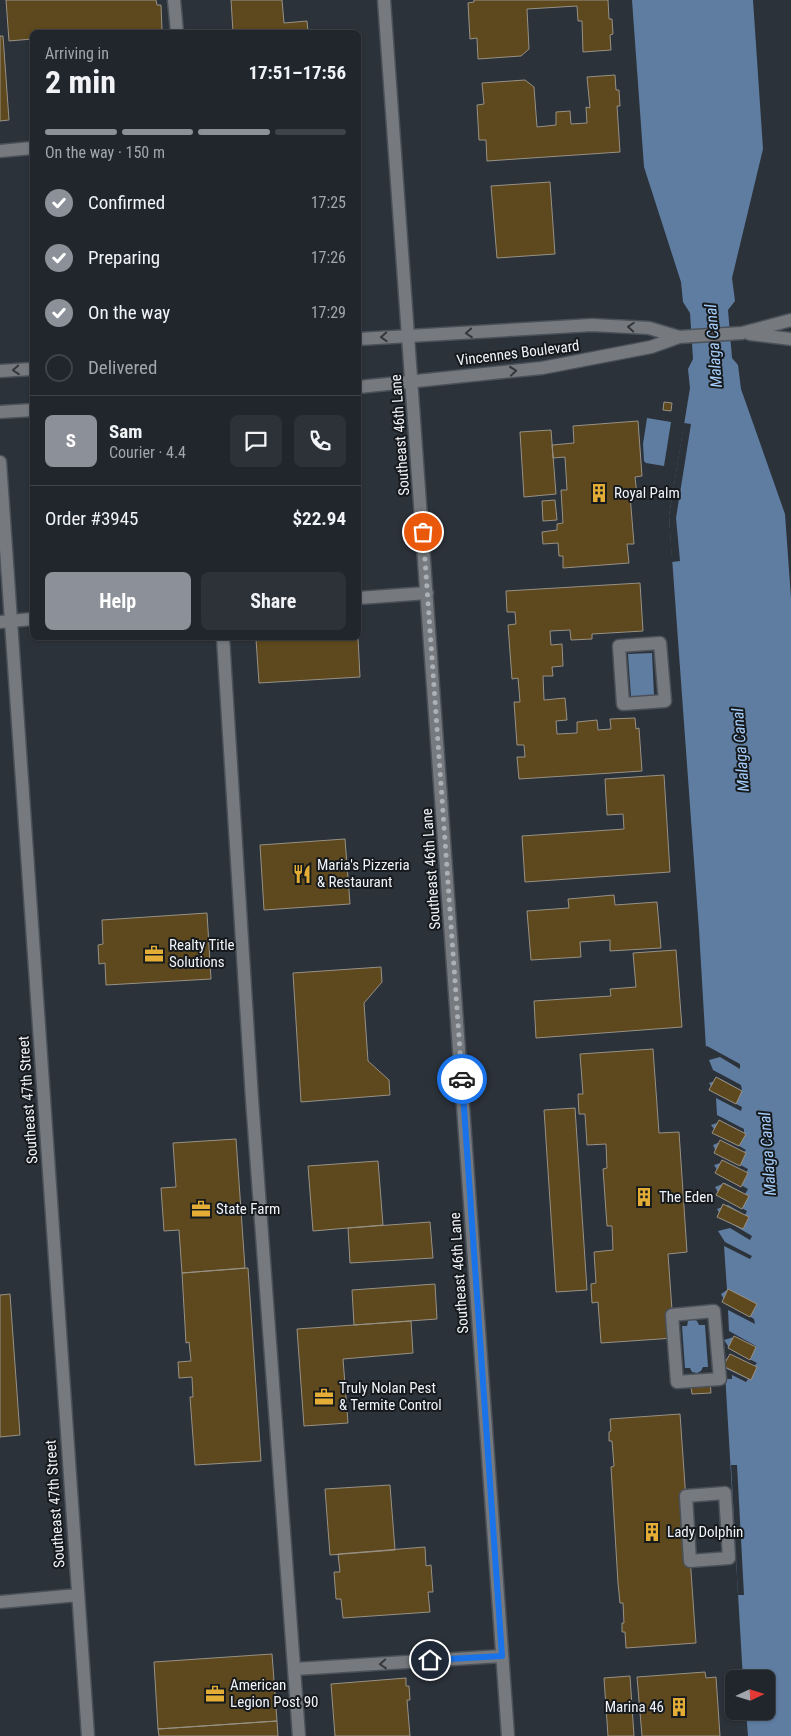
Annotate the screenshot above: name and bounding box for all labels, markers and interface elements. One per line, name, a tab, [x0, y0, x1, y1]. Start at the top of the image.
text: Arriving in	[45, 44, 109, 63]
text: 17:51–17:56	[248, 61, 346, 84]
text: 2 min	[45, 63, 116, 101]
text: On the way · 150 m	[45, 143, 165, 162]
icon: check	[45, 189, 73, 217]
text: Confirmed	[88, 191, 165, 214]
text: 17:25	[311, 193, 346, 212]
icon: check	[45, 244, 73, 272]
text: Preparing	[88, 246, 160, 269]
text: 17:26	[311, 248, 346, 267]
icon: check	[45, 299, 73, 327]
text: On the way	[88, 301, 170, 324]
text: 17:29	[311, 303, 346, 322]
water label: Malaga Canal	[701, 303, 726, 388]
one-way arrow	[627, 322, 635, 333]
one-way arrow	[465, 328, 473, 339]
one-way arrow	[380, 332, 388, 343]
street label: Vincennes Boulevard	[456, 337, 580, 369]
text: Delivered	[88, 356, 157, 379]
one-way arrow	[12, 364, 20, 375]
one-way arrow	[509, 366, 517, 377]
street label: Southeast 46th Lane	[387, 374, 413, 496]
button: chat	[230, 415, 282, 467]
button: phone	[294, 415, 346, 467]
text: Sam	[109, 420, 142, 443]
text: S	[66, 429, 76, 452]
text: Courier · 4.4	[109, 443, 186, 462]
building icon: Royal Palm	[588, 482, 610, 504]
place label: Royal Palm	[614, 484, 680, 502]
text: Order #3945	[45, 507, 138, 530]
text: $22.94	[292, 507, 346, 530]
pin	[402, 511, 444, 553]
icon: bag	[409, 518, 437, 546]
button: Help	[45, 572, 191, 630]
button: Share	[201, 572, 346, 630]
water label: Malaga Canal	[728, 707, 753, 792]
street label: Southeast 46th Lane	[418, 808, 444, 930]
place label: Maria's Pizzeria & Restaurant	[317, 856, 410, 891]
restaurant icon: Maria's Pizzeria & Restaurant	[291, 863, 313, 885]
place label: Realty Title Solutions	[169, 936, 235, 971]
office icon: Realty Title Solutions	[143, 943, 165, 965]
street label: Southeast 47th Street	[15, 1035, 41, 1165]
courier	[437, 1054, 487, 1104]
icon: car	[448, 1065, 476, 1093]
water label: Malaga Canal	[755, 1111, 780, 1196]
building icon: The Eden	[633, 1186, 655, 1208]
place label: The Eden	[659, 1188, 714, 1206]
office icon: State Farm	[190, 1198, 212, 1220]
place label: State Farm	[216, 1200, 280, 1218]
street label: Southeast 46th Lane	[446, 1212, 472, 1334]
place label: Truly Nolan Pest & Termite Control	[339, 1379, 442, 1414]
office icon: Truly Nolan Pest & Termite Control	[313, 1386, 335, 1408]
street label: Southeast 47th Street	[42, 1439, 68, 1569]
building icon: Lady Dolphin	[641, 1521, 663, 1543]
place label: Lady Dolphin	[667, 1523, 743, 1541]
pin	[409, 1639, 451, 1681]
icon: home	[416, 1646, 444, 1674]
one-way arrow	[379, 1658, 387, 1669]
north arrow	[725, 1670, 775, 1720]
map controls	[725, 1670, 775, 1720]
place label: American Legion Post 90	[230, 1676, 319, 1711]
office icon: American Legion Post 90	[204, 1683, 226, 1705]
building icon: Marina 46	[668, 1696, 690, 1718]
place label: Marina 46	[605, 1698, 664, 1716]

